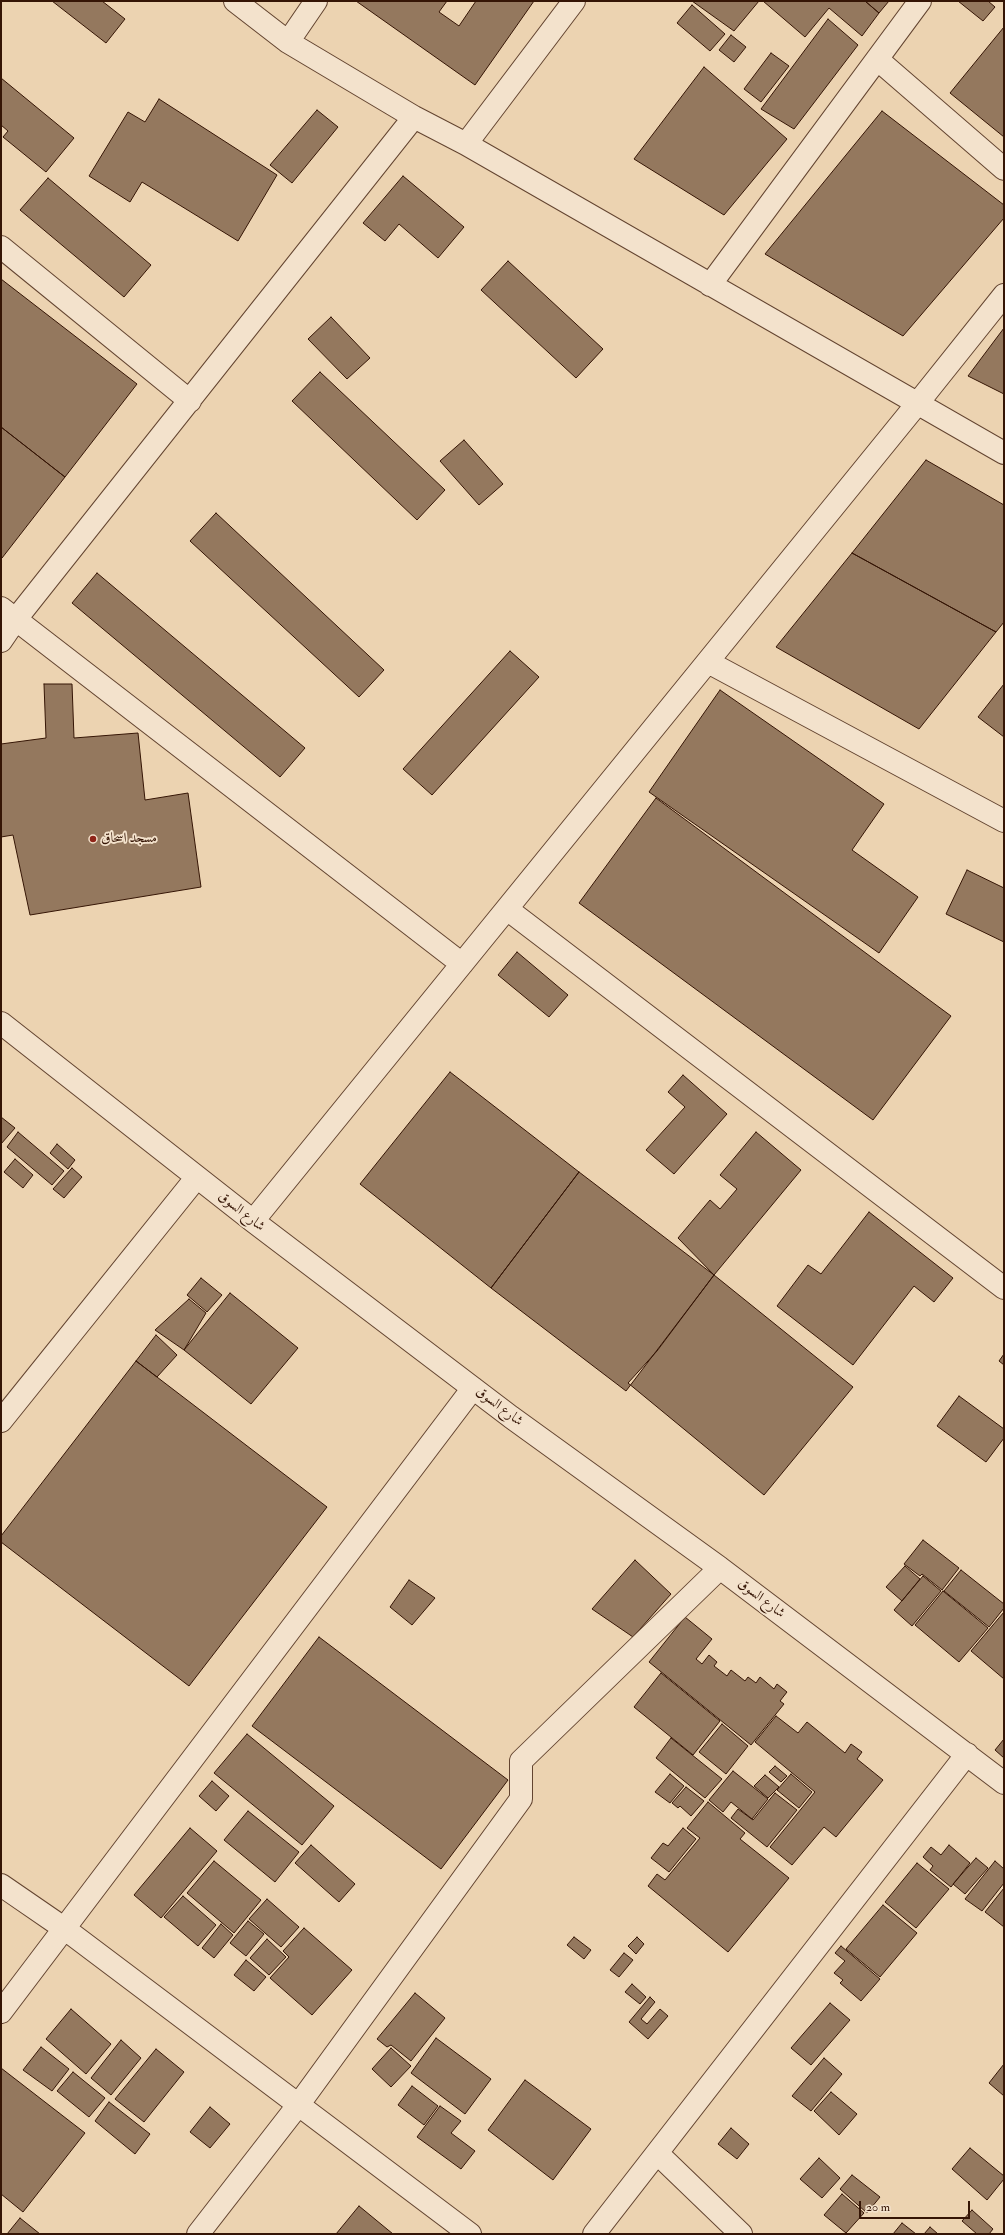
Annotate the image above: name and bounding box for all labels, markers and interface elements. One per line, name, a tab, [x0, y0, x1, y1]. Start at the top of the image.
place label: مسجد اسحاق	[101, 831, 157, 847]
marker: مسجد اسحاق	[88, 834, 98, 844]
street label: شارع السوق	[214, 1188, 268, 1236]
street label: شارع السوق	[472, 1384, 526, 1430]
street label: شارع السوق	[734, 1576, 788, 1622]
scale bar	[861, 2193, 972, 2219]
text: 20 m	[866, 2200, 890, 2215]

